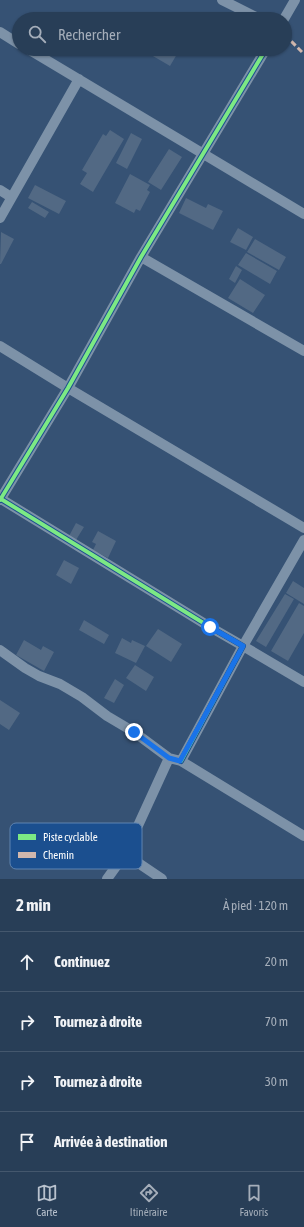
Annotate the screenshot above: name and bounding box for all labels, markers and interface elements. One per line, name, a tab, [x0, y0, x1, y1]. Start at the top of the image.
search box	[12, 12, 292, 56]
icon: search	[26, 23, 48, 45]
text: Rechercher	[58, 26, 120, 43]
route start	[201, 618, 219, 636]
route end	[125, 723, 143, 741]
legend	[10, 823, 142, 869]
text: Piste cyclable	[43, 831, 98, 843]
text: Chemin	[43, 849, 74, 861]
text: 2 min	[16, 895, 51, 915]
text: À pied · 120 m	[223, 898, 288, 913]
icon: ahead	[16, 951, 38, 973]
text: Continuez	[54, 953, 110, 970]
text: 20 m	[265, 954, 288, 969]
icon: right	[16, 1011, 38, 1033]
text: Tournez à droite	[54, 1013, 142, 1030]
text: 70 m	[265, 1014, 288, 1029]
icon: right	[16, 1071, 38, 1093]
text: Tournez à droite	[54, 1073, 142, 1090]
text: 30 m	[265, 1074, 288, 1089]
icon: arrive	[16, 1131, 38, 1153]
text: Arrivée à destination	[54, 1133, 168, 1150]
tab: Carte	[36, 1182, 58, 1218]
tab: Itinéraire	[130, 1182, 168, 1218]
tab: Favoris	[239, 1182, 268, 1218]

